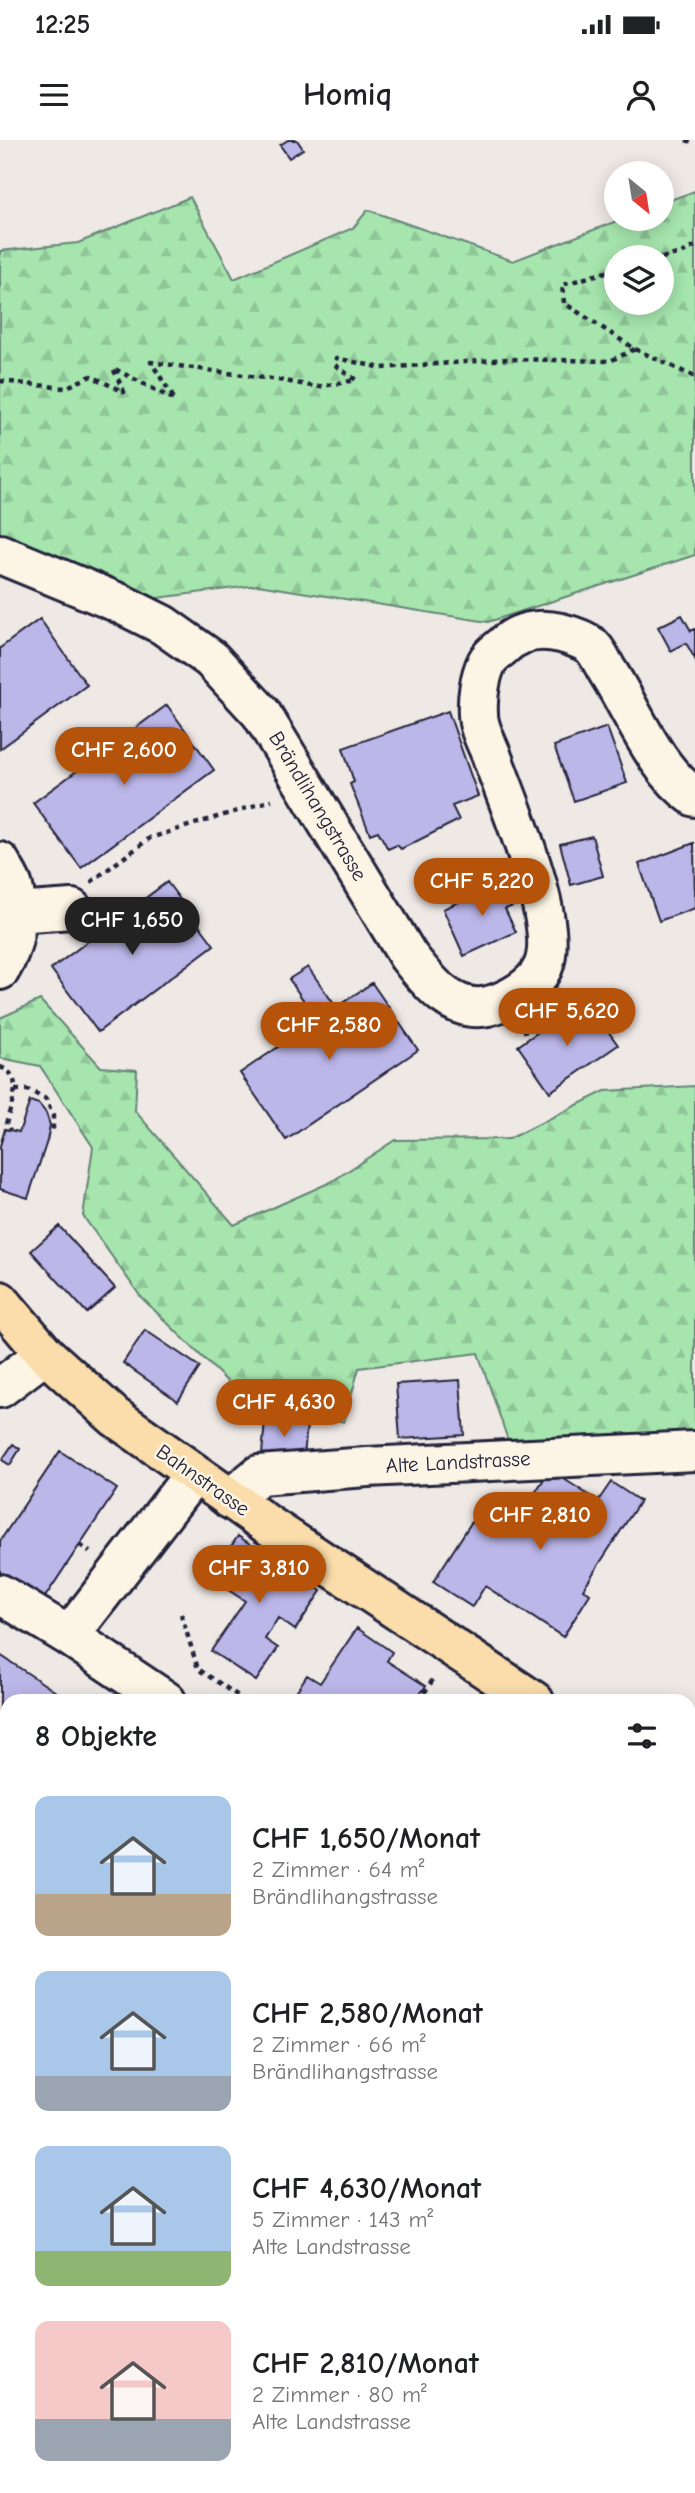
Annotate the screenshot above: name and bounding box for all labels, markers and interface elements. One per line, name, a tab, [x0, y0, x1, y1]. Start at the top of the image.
text: 12:25	[35, 10, 90, 40]
icon: menu	[35, 76, 73, 114]
text: Homiq	[303, 76, 392, 113]
icon: person	[622, 76, 660, 114]
north arrow	[604, 161, 674, 231]
map controls	[604, 161, 674, 315]
button: layers	[604, 245, 674, 315]
street label: Brändlihangstrasse	[264, 727, 372, 885]
pin: CHF 2,600	[44, 728, 204, 787]
text: CHF 2,600	[71, 736, 177, 763]
pin: CHF 5,220	[402, 858, 562, 918]
text: CHF 5,220	[430, 867, 534, 894]
pin: CHF 1,650	[52, 898, 212, 957]
text: CHF 1,650	[81, 906, 183, 933]
pin: CHF 5,620	[487, 988, 647, 1048]
text: CHF 5,620	[514, 997, 620, 1024]
pin: CHF 2,580	[249, 1002, 409, 1062]
text: CHF 2,580	[277, 1011, 381, 1038]
pin: CHF 4,630	[204, 1380, 364, 1439]
text: CHF 4,630	[232, 1388, 336, 1415]
street label: Bahnstrasse	[152, 1439, 254, 1521]
street label: Alte Landstrasse	[385, 1446, 531, 1478]
pin: CHF 2,810	[460, 1492, 620, 1552]
text: CHF 2,810	[489, 1501, 591, 1528]
pin: CHF 3,810	[179, 1546, 339, 1605]
text: CHF 3,810	[208, 1554, 310, 1581]
icon: filters	[623, 1717, 661, 1755]
text: 8 Objekte	[35, 1719, 157, 1754]
text: CHF 1,650/Monat	[252, 1821, 480, 1856]
icon: home	[91, 1824, 175, 1908]
text: 2 Zimmer · 64 m²	[252, 1856, 424, 1883]
text: Brändlihangstrasse	[252, 1883, 438, 1910]
text: CHF 2,580/Monat	[252, 1996, 483, 2031]
icon: home	[91, 1999, 175, 2083]
text: 2 Zimmer · 66 m²	[252, 2031, 426, 2058]
text: Brändlihangstrasse	[252, 2058, 438, 2085]
text: CHF 4,630/Monat	[252, 2171, 481, 2206]
icon: home	[91, 2174, 175, 2258]
text: 5 Zimmer · 143 m²	[252, 2206, 433, 2233]
text: Alte Landstrasse	[252, 2233, 411, 2260]
text: CHF 2,810/Monat	[252, 2346, 479, 2381]
icon: home	[91, 2349, 175, 2433]
text: 2 Zimmer · 80 m²	[252, 2381, 427, 2408]
text: Alte Landstrasse	[252, 2408, 411, 2435]

